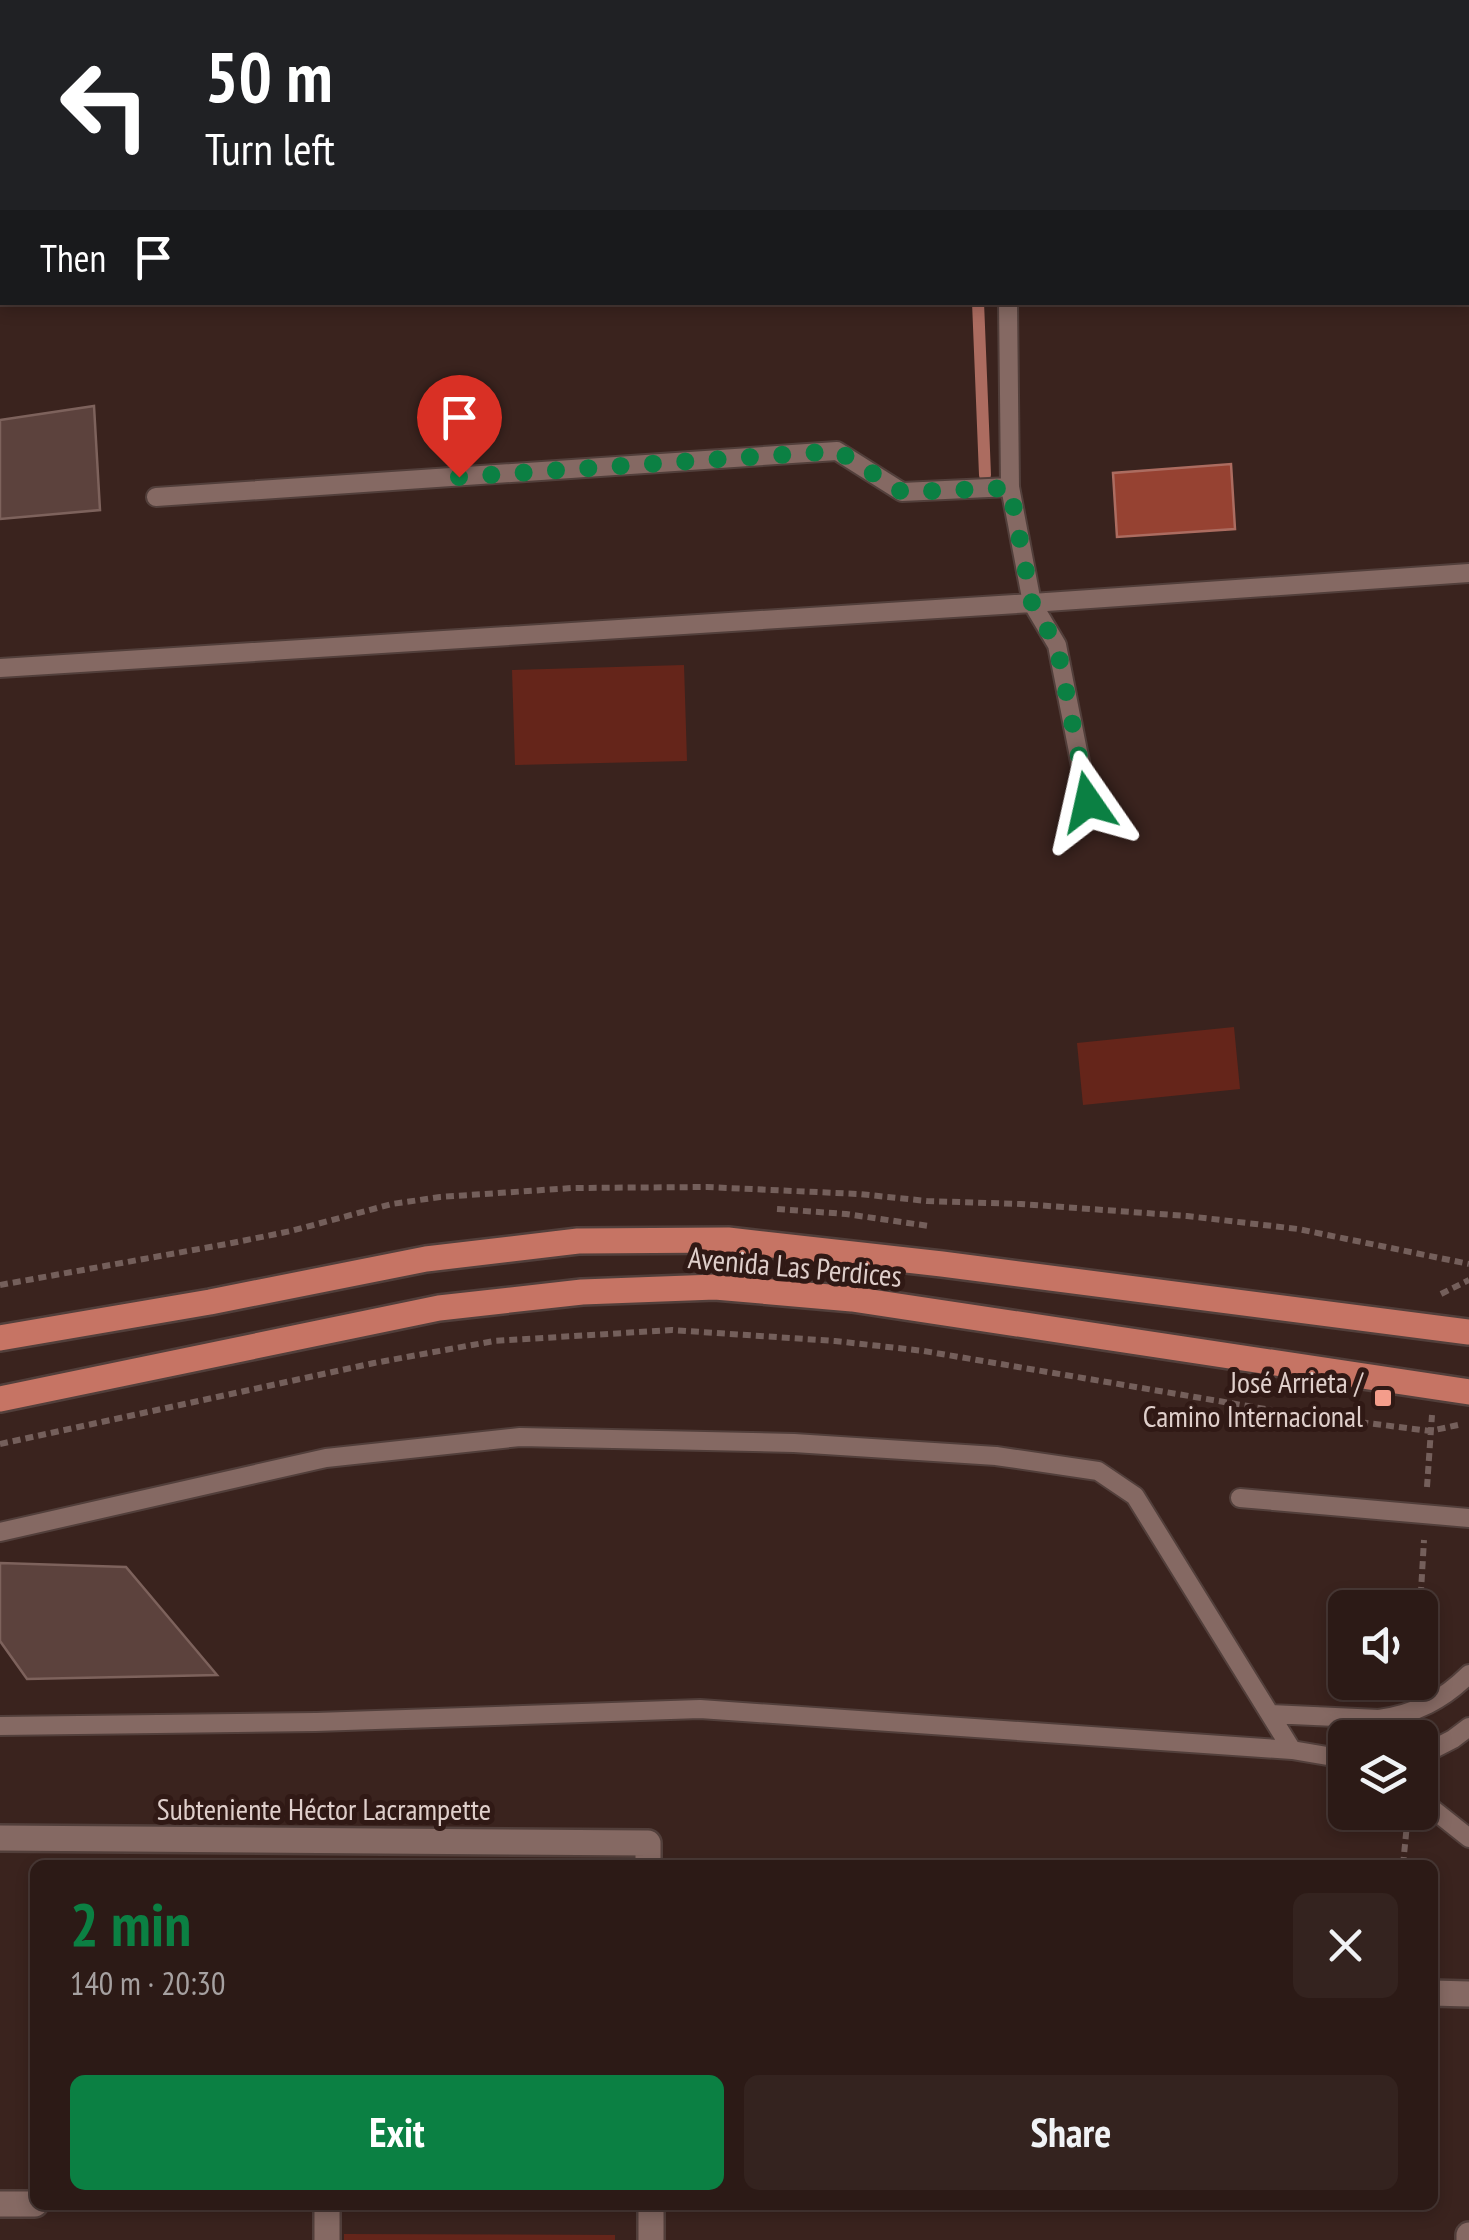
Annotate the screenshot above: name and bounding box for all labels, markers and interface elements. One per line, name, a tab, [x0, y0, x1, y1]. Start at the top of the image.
text: 50 m	[205, 31, 333, 121]
icon: left	[40, 40, 170, 170]
text: Turn left	[205, 119, 335, 177]
icon: arrive	[126, 230, 181, 285]
text: Then	[40, 233, 106, 282]
pin	[417, 375, 502, 478]
icon: arrive	[432, 390, 487, 445]
position arrow	[1036, 750, 1140, 854]
street label: Avenida Las Perdices	[687, 1237, 903, 1295]
place label: José Arrieta / Camino Internacional	[1143, 1362, 1364, 1435]
marker: José Arrieta / Camino Internacional	[1372, 1387, 1394, 1409]
map controls	[1328, 1590, 1438, 1830]
button: sound	[1328, 1590, 1438, 1700]
button: layers	[1328, 1720, 1438, 1830]
street label: Subteniente Héctor Lacrampette	[157, 1789, 491, 1828]
text: 2 min	[70, 1885, 191, 1963]
button: close	[1293, 1893, 1398, 1998]
text: 140 m · 20:30	[70, 1962, 225, 2004]
button: Exit	[70, 2075, 724, 2190]
button: Share	[744, 2075, 1398, 2190]

